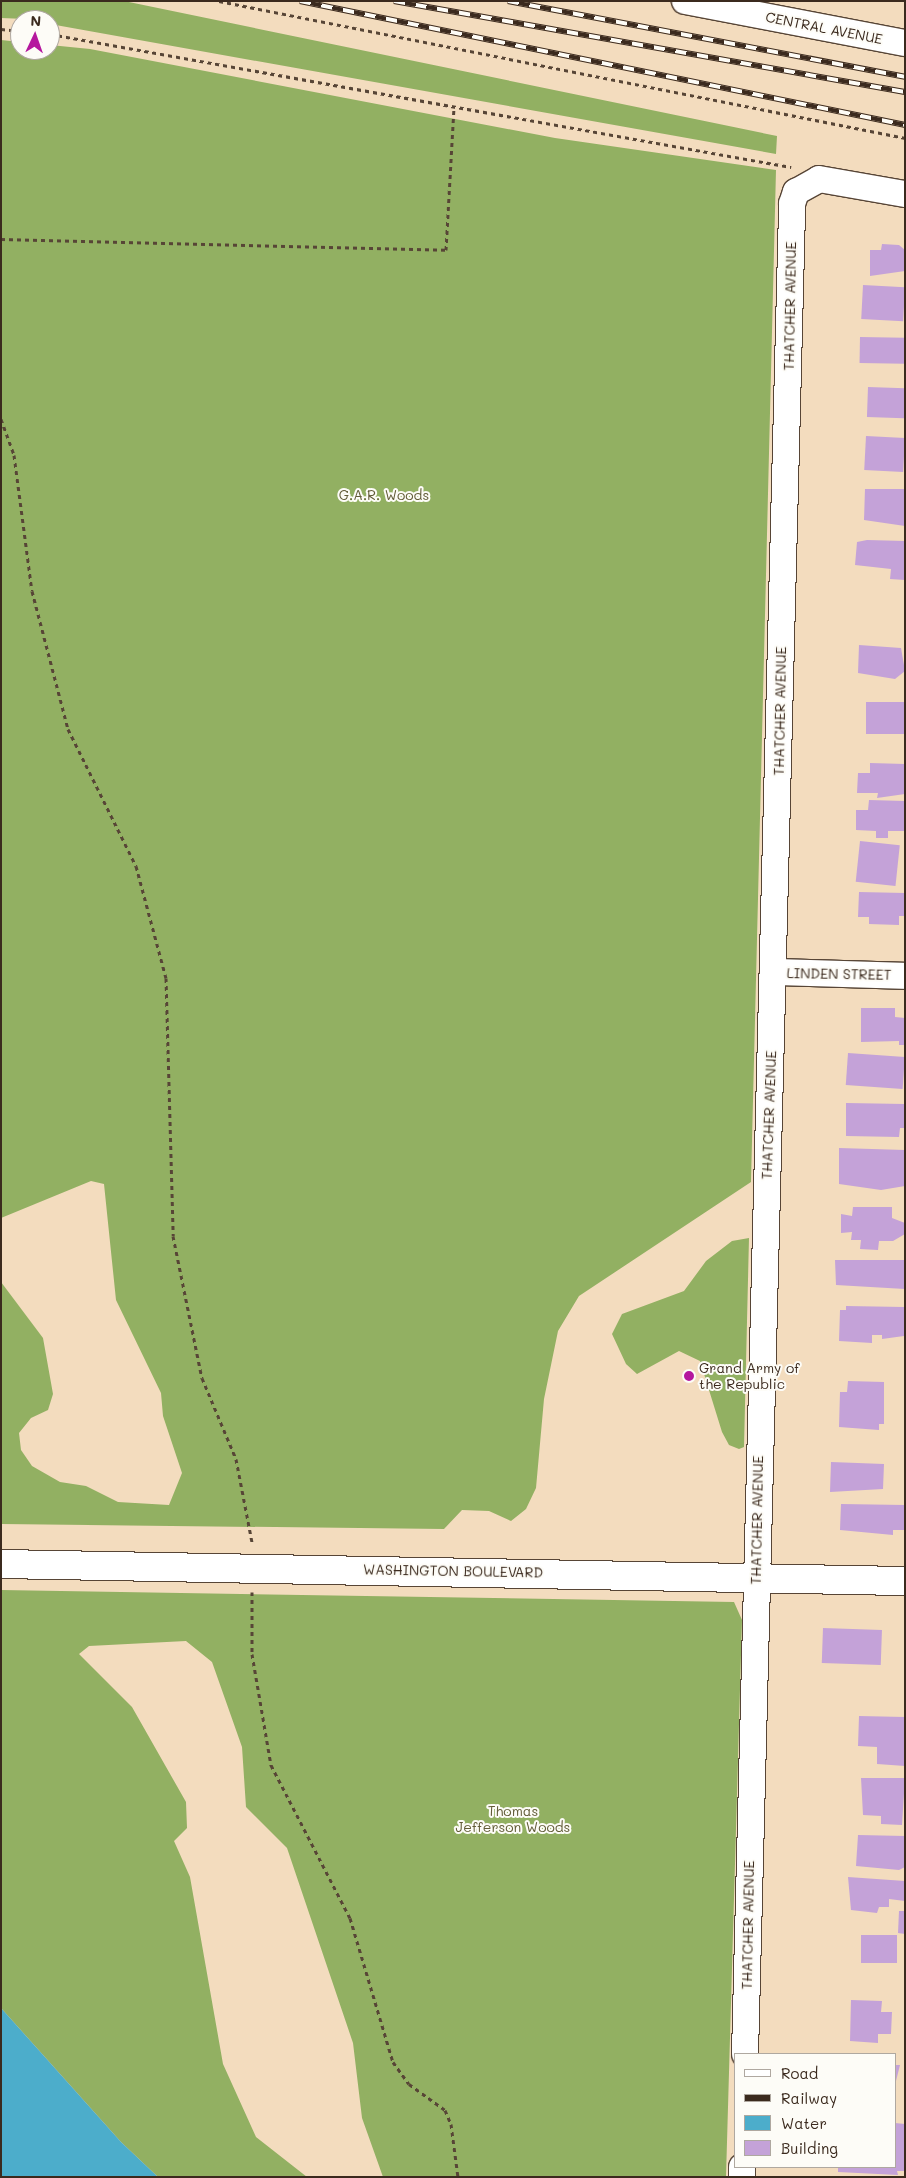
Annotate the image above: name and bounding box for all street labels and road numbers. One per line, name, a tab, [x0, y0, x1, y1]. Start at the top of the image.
street label: CENTRAL AVENUE	[764, 8, 884, 48]
street label: THATCHER AVENUE	[780, 241, 800, 371]
street label: THATCHER AVENUE	[770, 646, 790, 776]
street label: LINDEN STREET	[786, 965, 892, 983]
street label: THATCHER AVENUE	[758, 1050, 780, 1180]
street label: THATCHER AVENUE	[747, 1455, 767, 1585]
street label: WASHINGTON BOULEVARD	[363, 1561, 543, 1581]
street label: THATCHER AVENUE	[738, 1860, 758, 1990]

